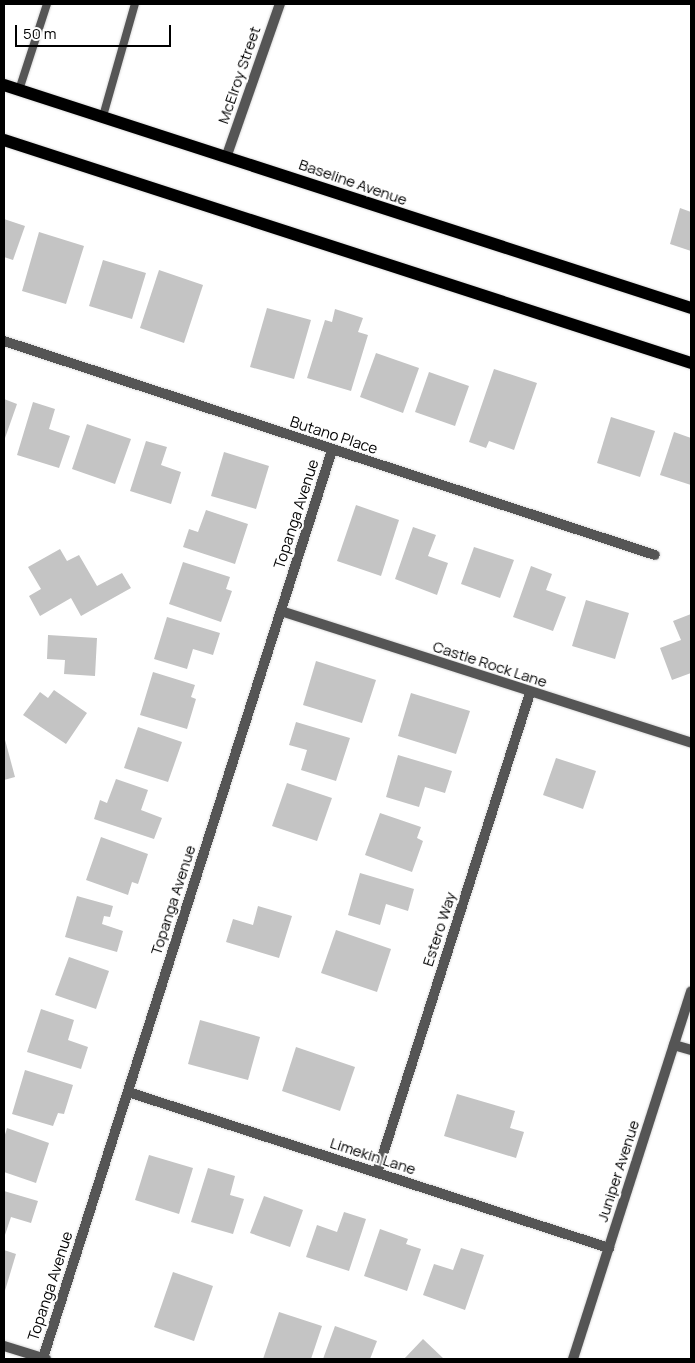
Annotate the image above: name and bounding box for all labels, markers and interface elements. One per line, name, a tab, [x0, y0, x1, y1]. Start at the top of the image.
scale bar	[18, 15, 174, 47]
text: 50 m	[23, 23, 57, 44]
street label: McElroy Street	[214, 24, 264, 126]
street label: Baseline Avenue	[297, 155, 409, 209]
street label: Butano Place	[288, 412, 380, 458]
street label: Topanga Avenue	[270, 457, 322, 571]
street label: Castle Rock Lane	[431, 637, 549, 691]
street label: Topanga Avenue	[147, 843, 199, 957]
street label: Estero Way	[419, 890, 459, 968]
street label: Juniper Avenue	[593, 1118, 643, 1224]
street label: Limekin Lane	[328, 1134, 418, 1178]
street label: Topanga Avenue	[24, 1229, 76, 1343]

